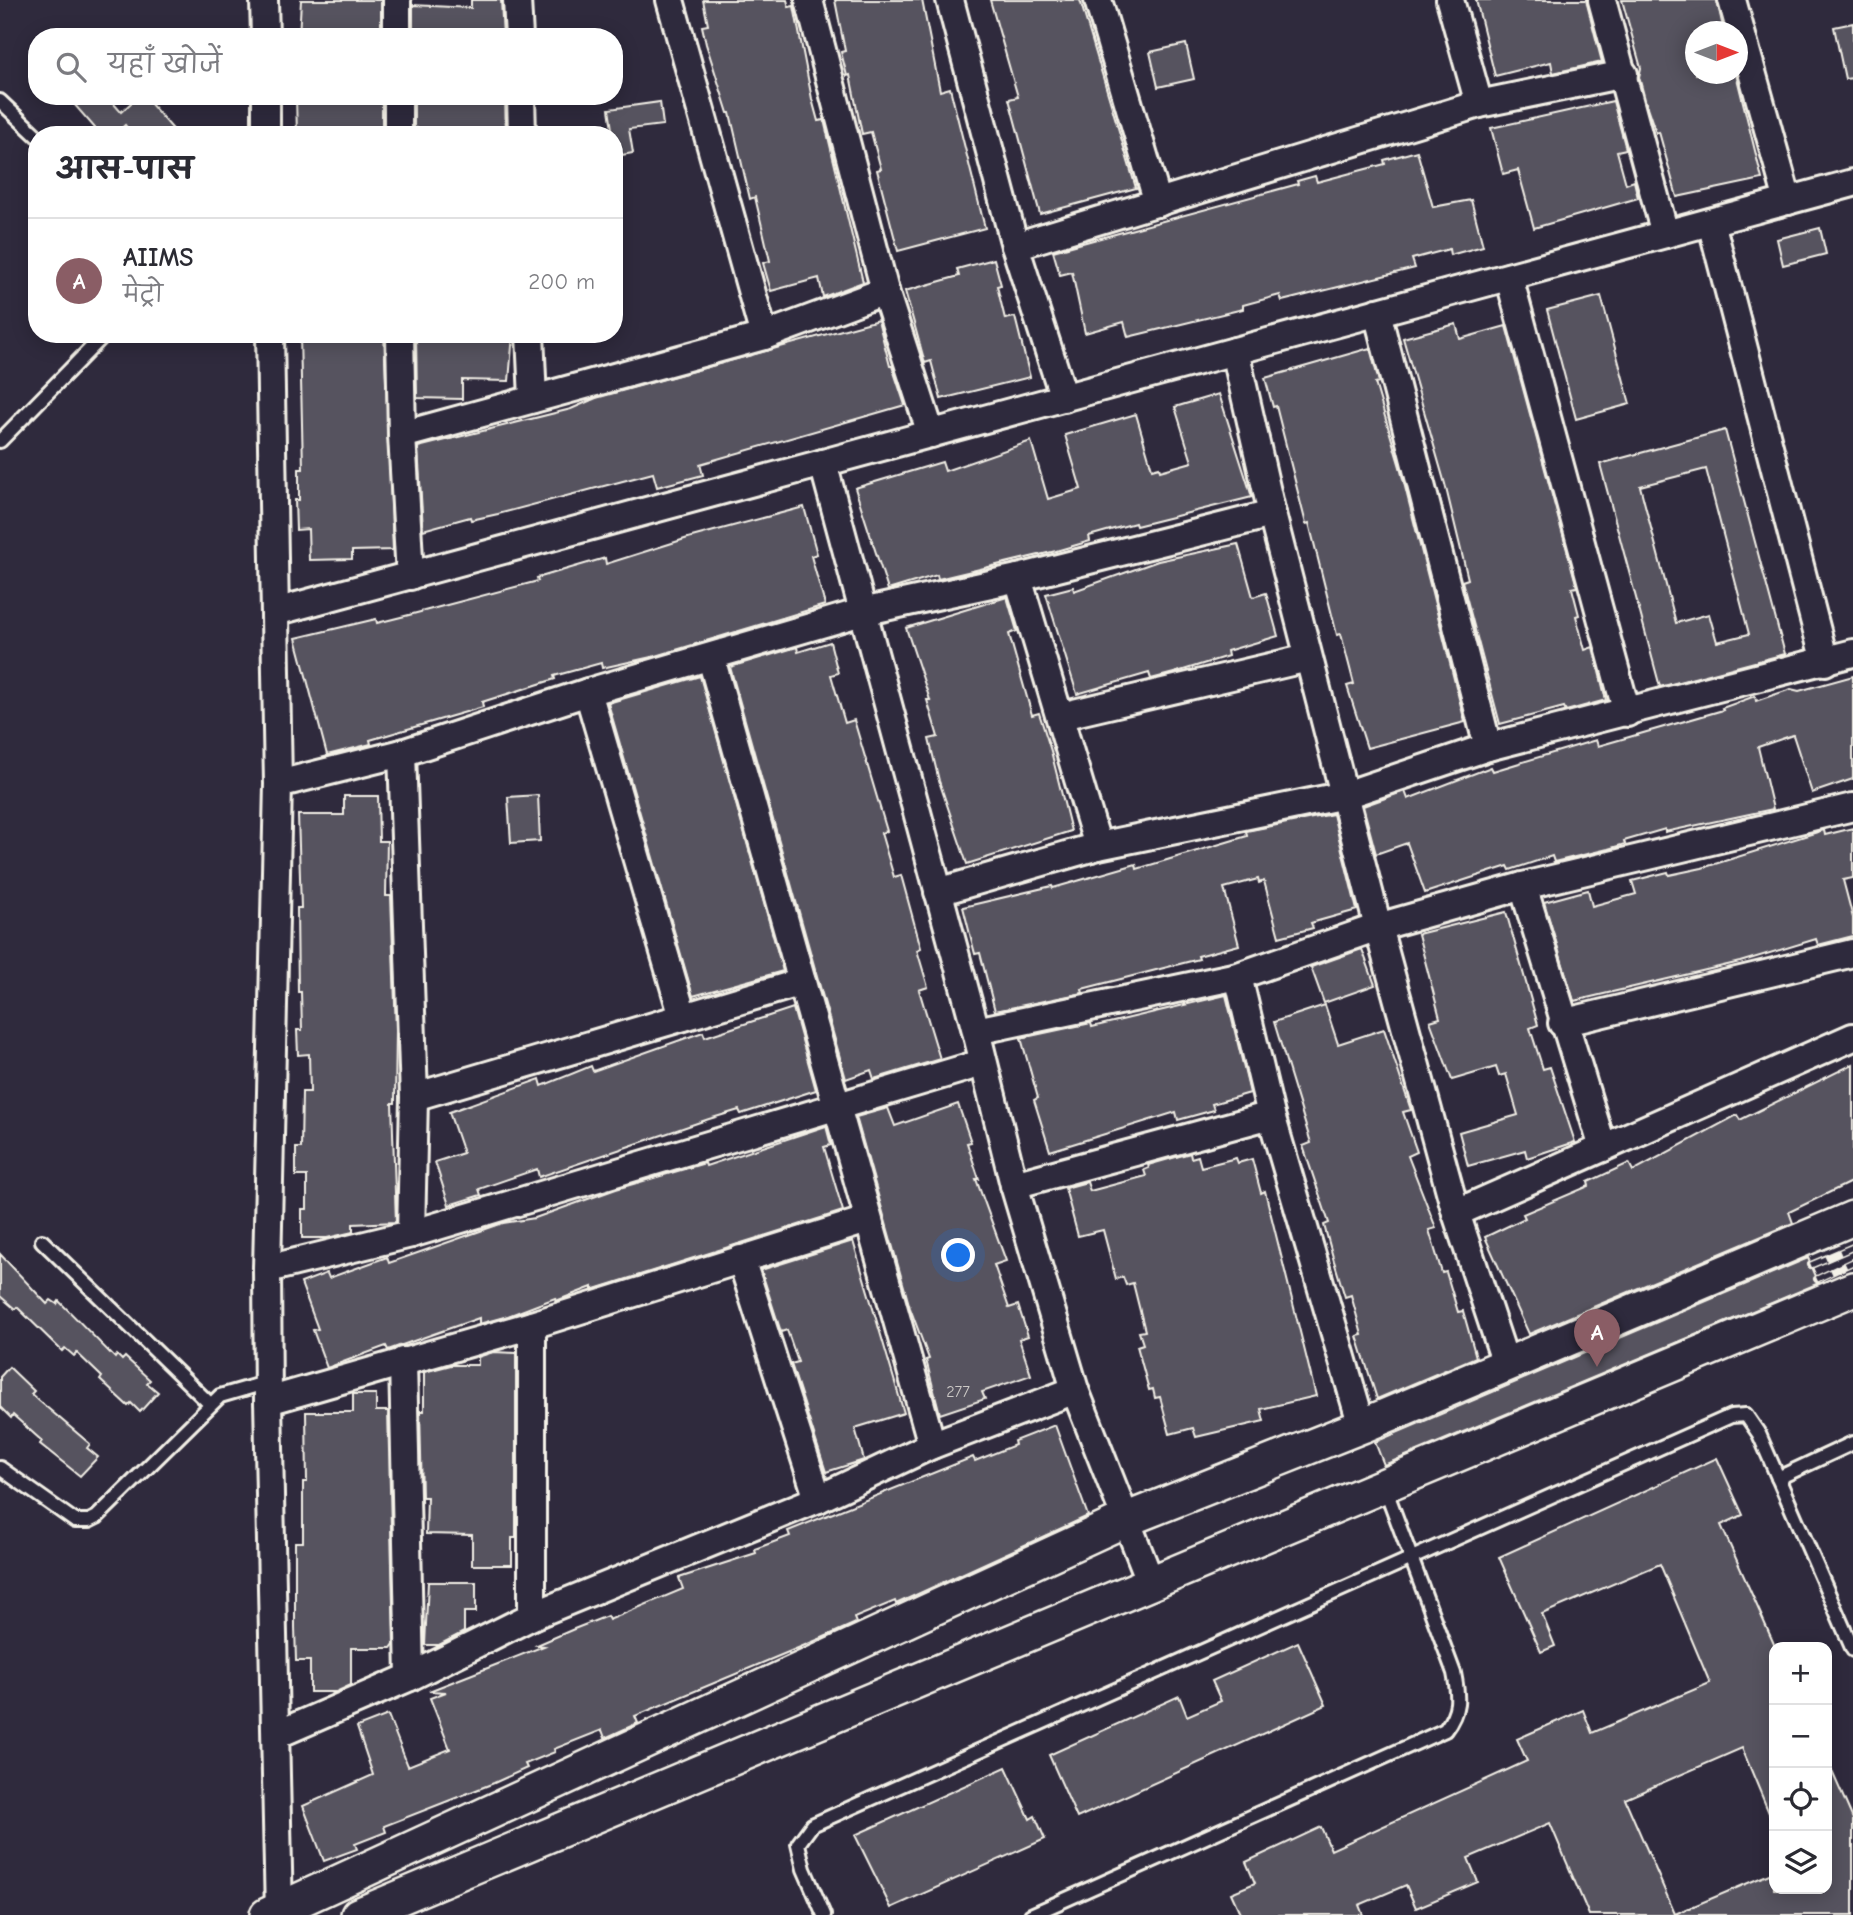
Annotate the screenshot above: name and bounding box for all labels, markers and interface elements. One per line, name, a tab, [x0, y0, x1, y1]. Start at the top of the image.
north arrow	[1685, 21, 1748, 84]
search box	[28, 28, 623, 105]
icon: search	[52, 48, 90, 86]
text: यहाँ खोजें	[108, 50, 222, 80]
text: आस-पास	[56, 152, 193, 187]
text: AIIMS	[123, 243, 194, 273]
text: A	[73, 268, 85, 295]
text: 200 m	[528, 268, 595, 295]
text: मेट्रो	[123, 281, 163, 308]
your location	[941, 1238, 975, 1272]
pin: A	[1574, 1309, 1620, 1367]
house number: 277	[946, 1383, 970, 1401]
map controls	[1769, 1642, 1832, 1894]
button: +	[1769, 1642, 1832, 1705]
button: −	[1769, 1705, 1832, 1768]
button: locate	[1769, 1768, 1832, 1831]
button: layers	[1769, 1831, 1832, 1894]

